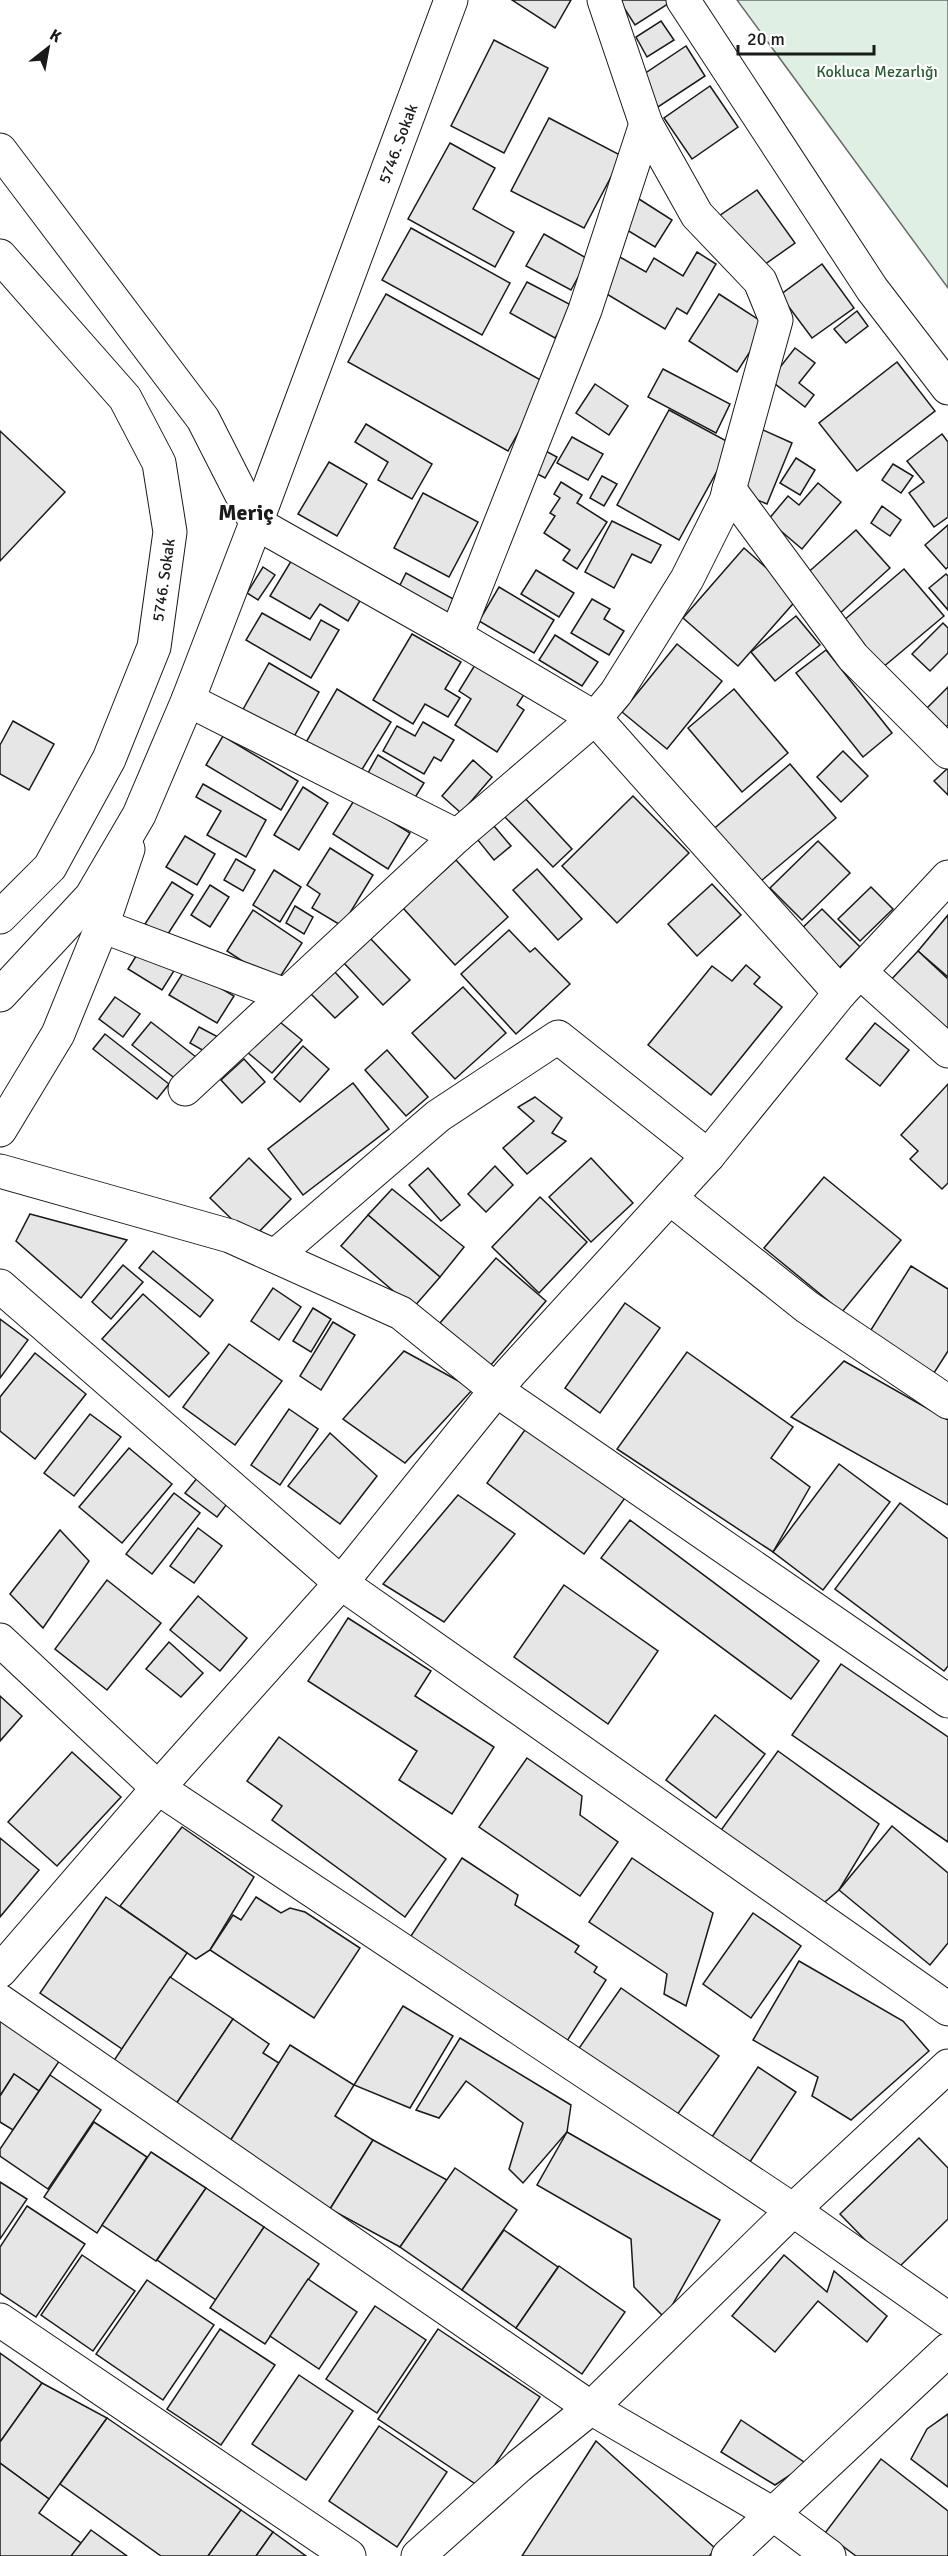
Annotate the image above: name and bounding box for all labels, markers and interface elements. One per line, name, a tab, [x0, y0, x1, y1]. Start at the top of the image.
north arrow	[18, 18, 78, 78]
scale bar	[738, 18, 874, 56]
text: K	[46, 25, 65, 47]
text: 20 m	[747, 28, 785, 50]
park label: Kokluca Mezarlığı	[816, 62, 938, 82]
street label: 5746. Sokak	[374, 101, 422, 187]
district label: Meriç	[218, 499, 274, 526]
street label: 5746. Sokak	[148, 537, 180, 623]

